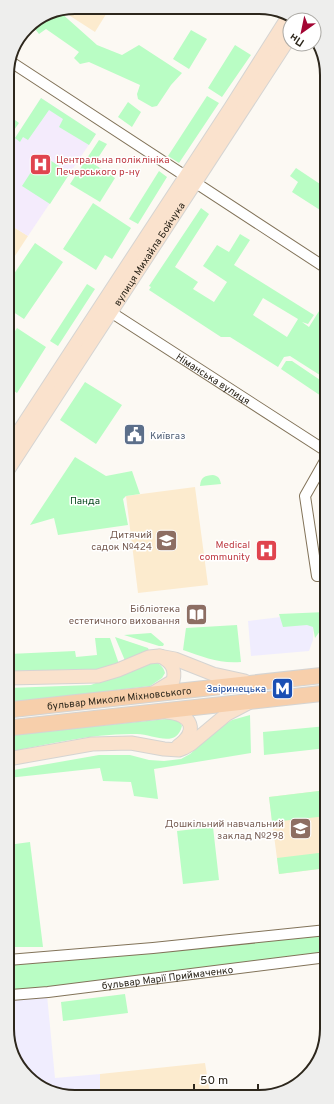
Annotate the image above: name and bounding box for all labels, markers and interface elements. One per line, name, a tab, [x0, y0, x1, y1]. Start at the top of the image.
north arrow	[282, 12, 322, 52]
text: Пн	[287, 30, 307, 49]
hospital icon: Центральна поліклініка Печерського р-ну	[28, 152, 54, 178]
place label: Центральна поліклініка Печерського р-ну	[56, 154, 170, 179]
street label: вулиця Михайла Бойчука	[111, 200, 189, 309]
street label: Німанська вулиця	[173, 351, 252, 408]
public building icon: Київгаз	[121, 422, 147, 448]
place label: Київгаз	[150, 430, 186, 443]
park label: Панда	[70, 495, 100, 508]
school or university icon: Дитячий садок №424	[154, 527, 180, 553]
place label: Дитячий садок №424	[91, 529, 152, 554]
hospital icon: Medical community	[253, 537, 279, 563]
place label: Medical community	[200, 539, 250, 564]
library icon: Бібліотека естетичного виховання	[183, 601, 209, 627]
place label: Бібліотека естетичного виховання	[69, 603, 180, 628]
metro station icon: Звіринецька	[269, 675, 295, 701]
place label: Звіринецька	[206, 683, 266, 696]
street label: бульвар Миколи Міхновського	[47, 685, 193, 714]
school or university icon: Дошкільний навчальний заклад №298	[287, 816, 313, 842]
place label: Дошкільний навчальний заклад №298	[165, 818, 284, 843]
street label: бульвар Марії Приймаченко	[101, 964, 234, 993]
scale bar	[194, 1066, 258, 1092]
text: 50 m	[200, 1073, 228, 1089]

